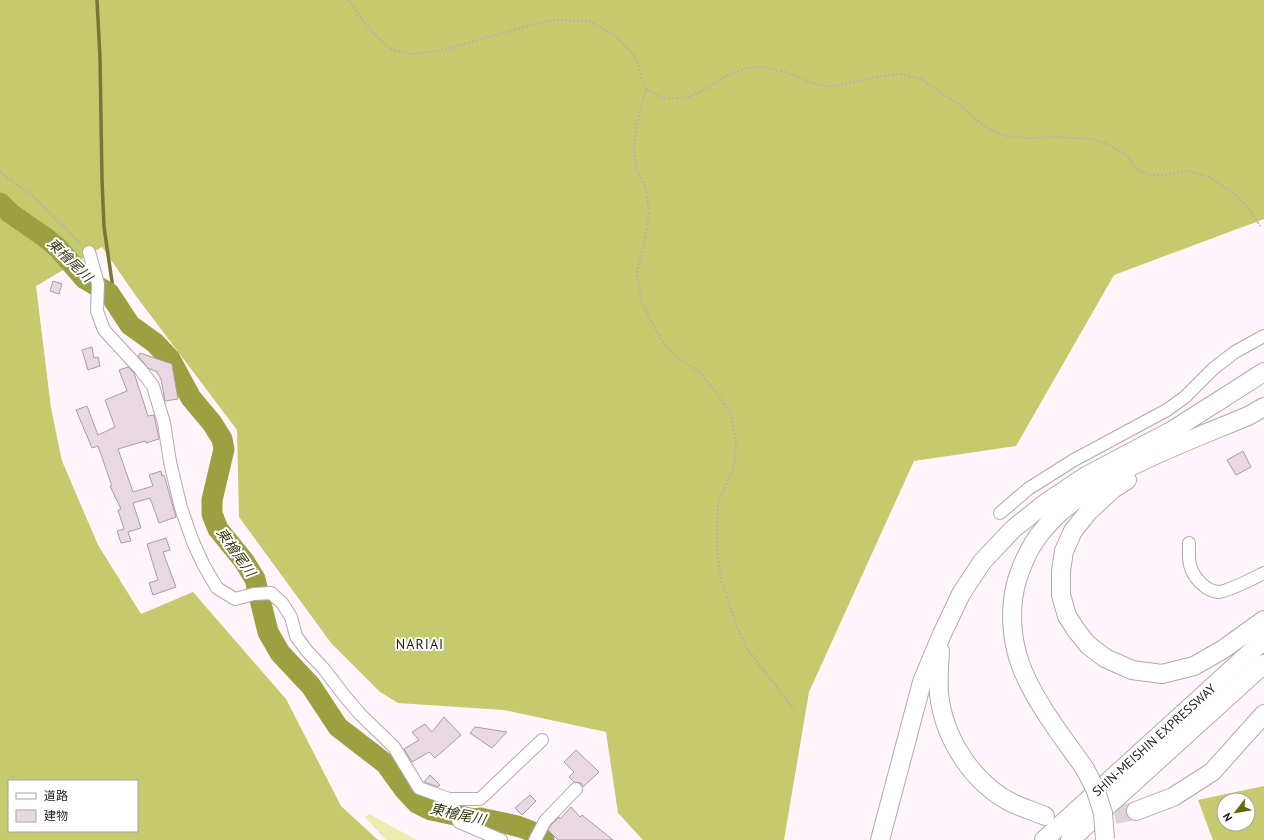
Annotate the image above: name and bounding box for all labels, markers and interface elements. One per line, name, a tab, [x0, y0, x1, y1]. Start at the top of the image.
water label: 東檜尾川	[44, 234, 98, 287]
water label: 東檜尾川	[213, 524, 261, 582]
district label: NARIAI	[396, 635, 444, 653]
street label: SHIN-MEISHIN EXPRESSWAY	[1089, 679, 1220, 800]
legend	[8, 780, 138, 832]
text: 道路	[44, 788, 68, 803]
north arrow	[1216, 792, 1256, 832]
water label: 東檜尾川	[429, 799, 489, 829]
text: 建物	[44, 808, 68, 823]
text: N	[1220, 810, 1235, 824]

